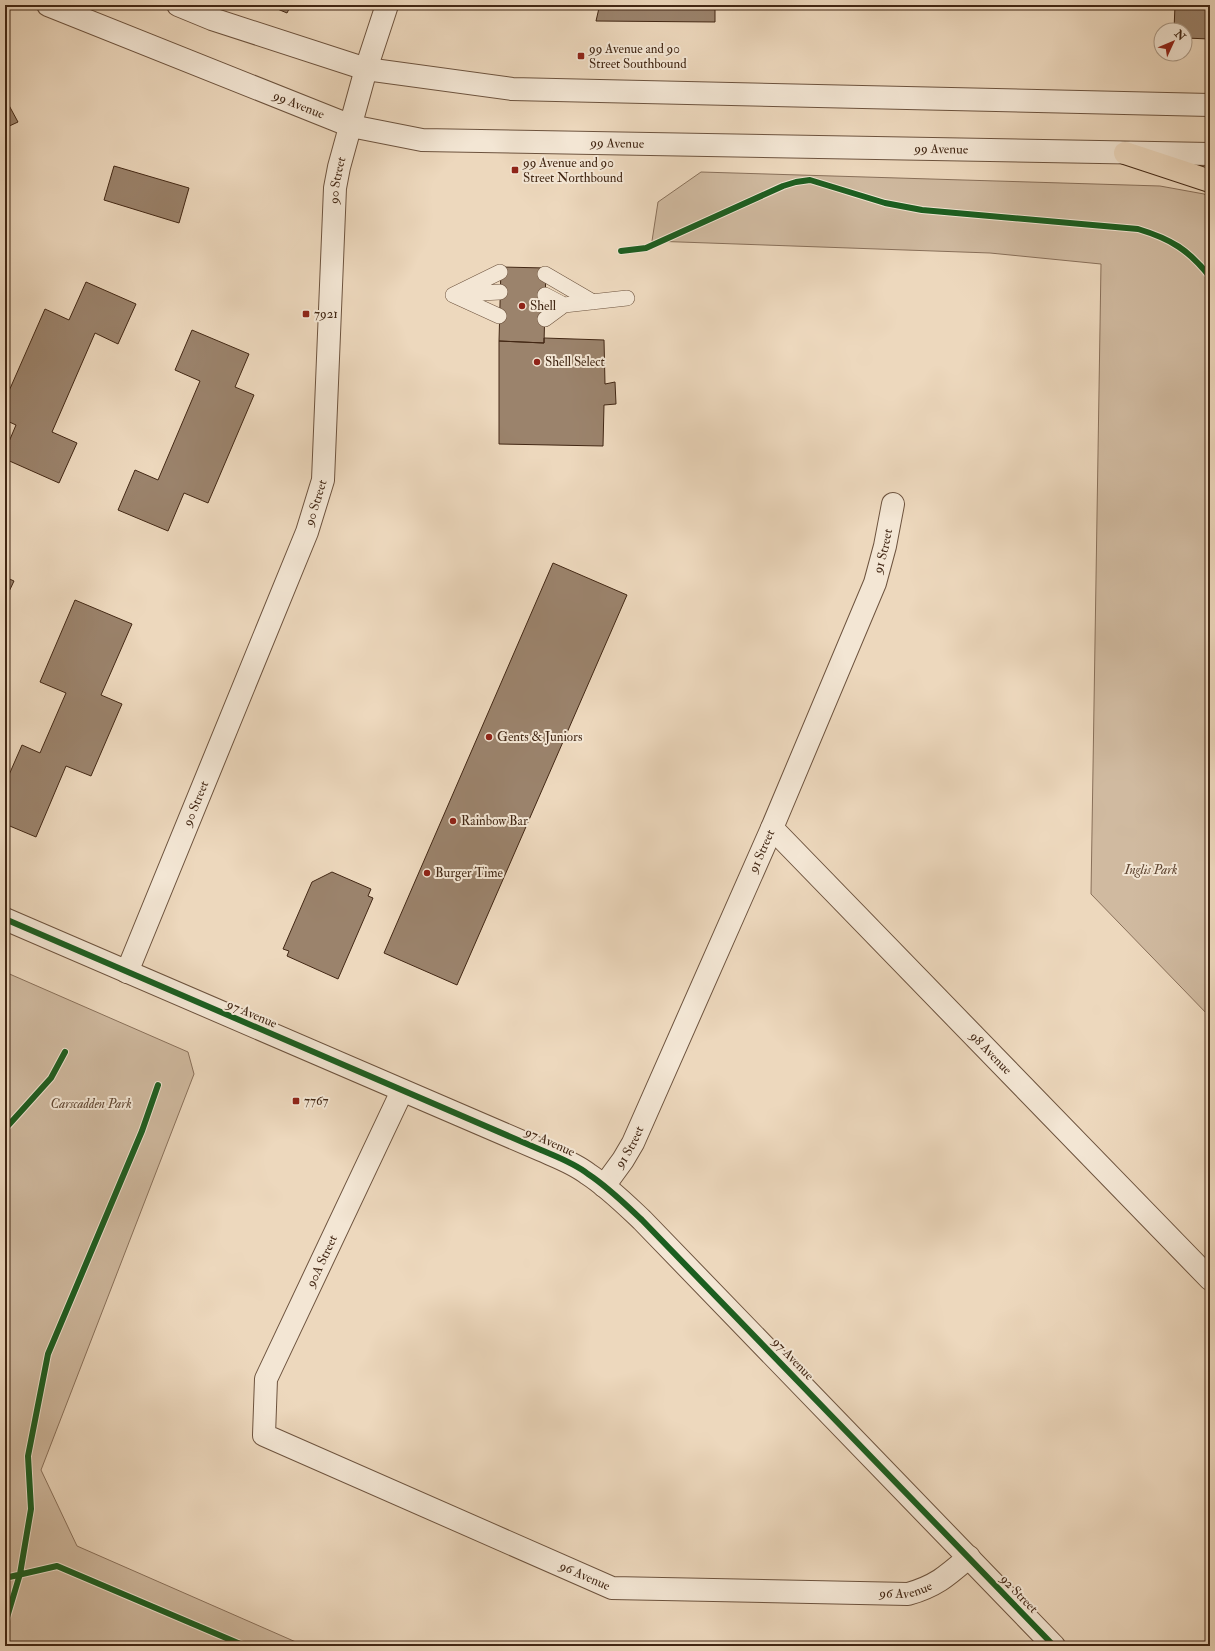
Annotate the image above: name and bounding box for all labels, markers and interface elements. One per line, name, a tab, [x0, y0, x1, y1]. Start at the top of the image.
north arrow	[1153, 22, 1193, 62]
text: N	[1171, 27, 1189, 44]
place label: 99 Avenue and 90 Street Southbound	[588, 41, 687, 72]
marker: 99 Avenue and 90 Street Southbound	[576, 51, 586, 61]
street label: 99 Avenue	[270, 87, 327, 123]
street label: 99 Avenue	[589, 135, 645, 152]
street label: 99 Avenue	[913, 141, 969, 158]
street label: 90 Street	[326, 155, 349, 205]
place label: 99 Avenue and 90 Street Northbound	[522, 155, 624, 186]
marker: 99 Avenue and 90 Street Northbound	[510, 165, 520, 175]
place label: Shell	[530, 298, 557, 314]
marker: Shell	[517, 301, 527, 311]
place label: 7921	[314, 306, 338, 322]
marker: 7921	[301, 309, 311, 319]
place label: Shell Select	[545, 354, 605, 370]
marker: Shell Select	[532, 357, 542, 367]
street label: 90 Street	[301, 478, 331, 529]
street label: 91 Street	[870, 527, 896, 576]
place label: Gents & Juniors	[497, 729, 583, 745]
marker: Gents & Juniors	[484, 732, 494, 742]
street label: 90 Street	[179, 779, 212, 829]
place label: Rainbow Bar	[461, 813, 528, 829]
marker: Rainbow Bar	[448, 816, 458, 826]
street label: 91 Street	[745, 827, 778, 876]
park label: Inglis Park	[1124, 862, 1177, 878]
place label: Burger Time	[435, 865, 503, 881]
marker: Burger Time	[422, 868, 432, 878]
street label: 97 Avenue	[224, 996, 280, 1032]
street label: 98 Avenue	[966, 1028, 1015, 1078]
place label: 7767	[304, 1093, 328, 1109]
park label: Carscadden Park	[50, 1096, 132, 1112]
marker: 7767	[291, 1096, 301, 1106]
street label: 97 Avenue	[522, 1124, 578, 1160]
street label: 91 Street	[611, 1124, 647, 1172]
street label: 90A Street	[303, 1232, 341, 1291]
street label: 97 Avenue	[768, 1334, 818, 1384]
street label: 96 Avenue	[556, 1558, 613, 1594]
street label: 92 Street	[996, 1571, 1041, 1617]
street label: 96 Avenue	[878, 1578, 935, 1602]

